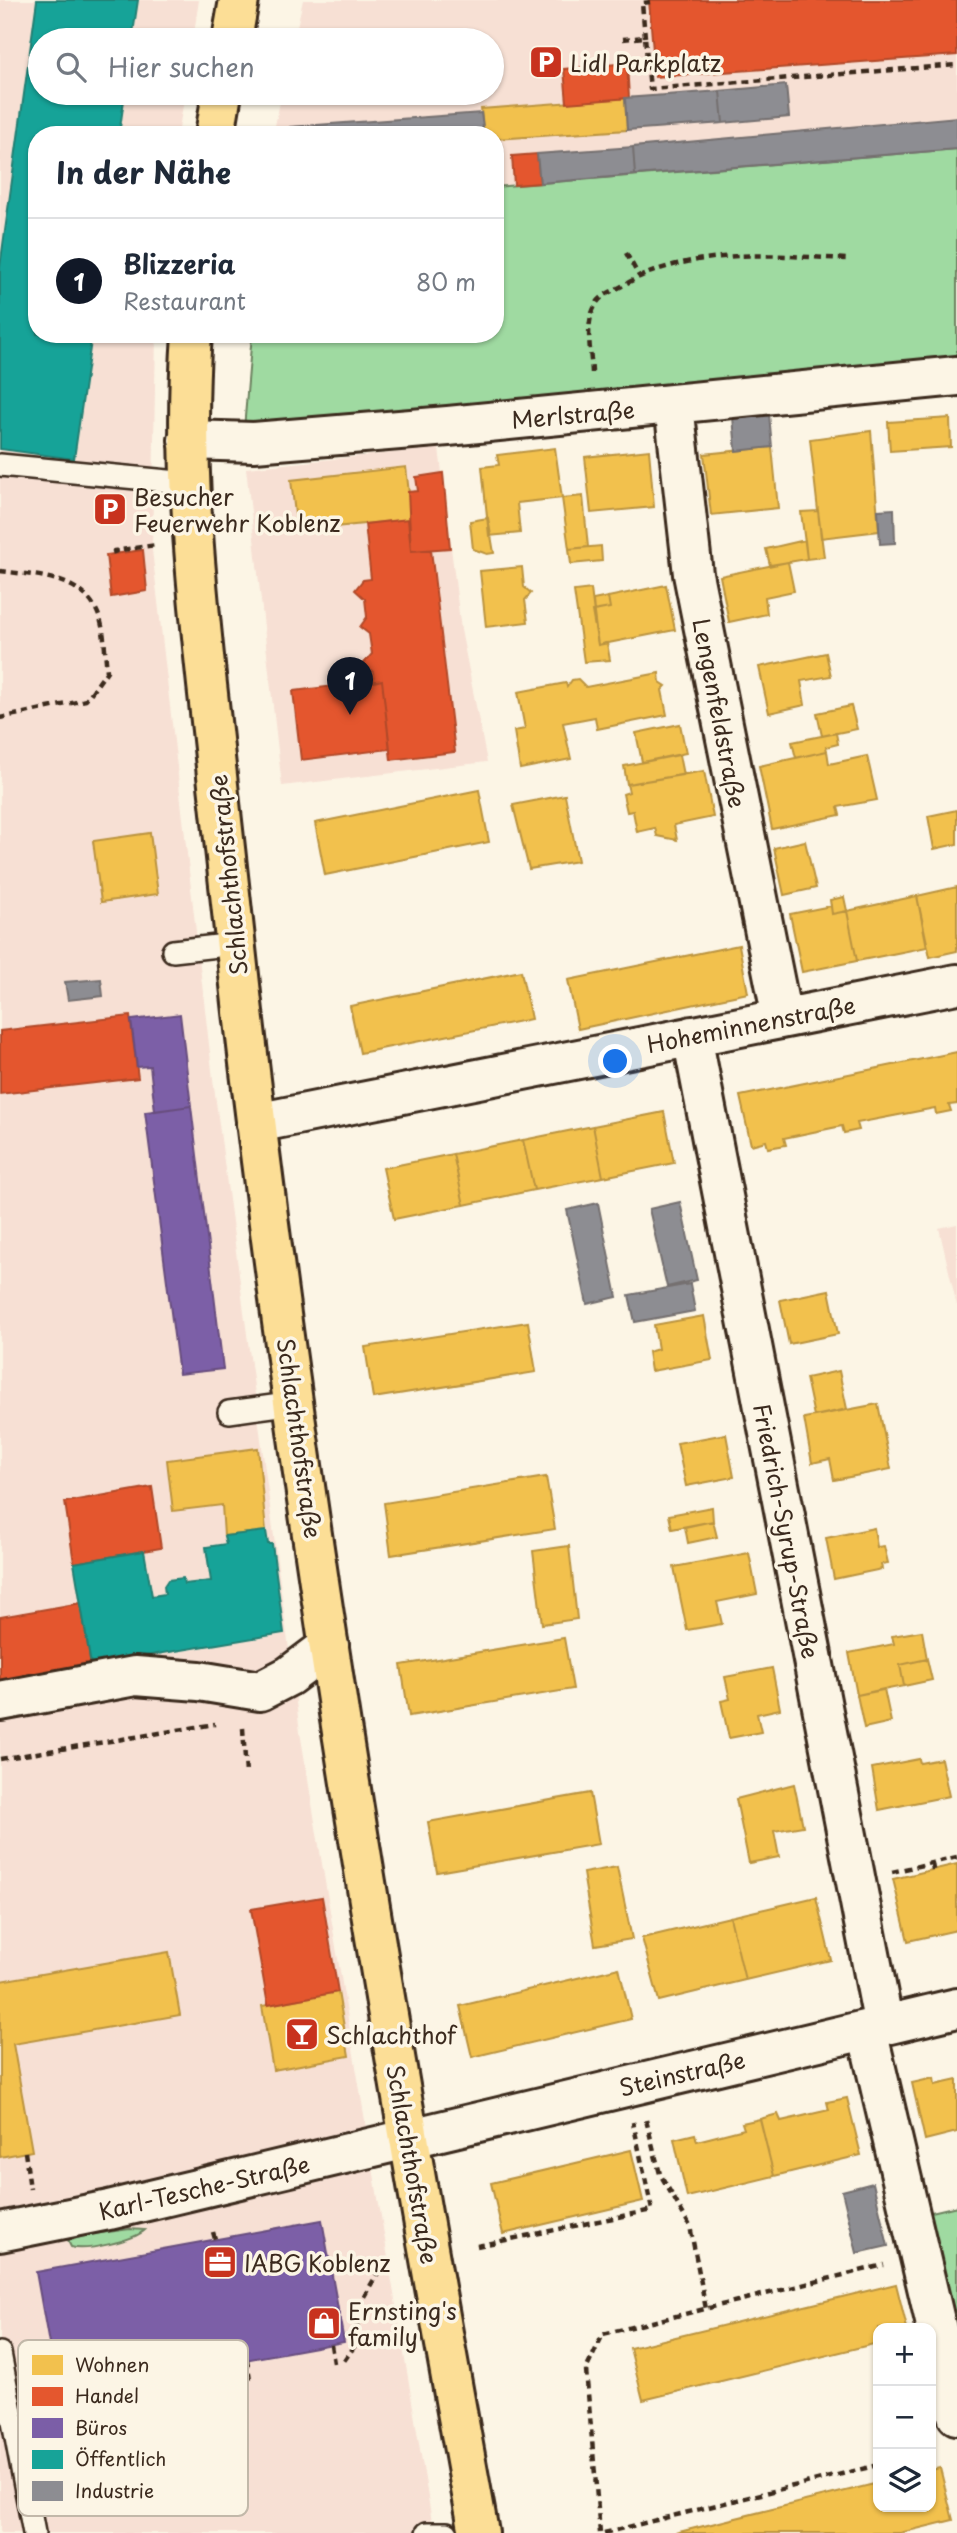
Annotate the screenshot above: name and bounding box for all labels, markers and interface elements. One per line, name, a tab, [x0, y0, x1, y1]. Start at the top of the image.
search box	[28, 28, 504, 105]
parking icon: Lidl Parkplatz	[527, 43, 565, 81]
place label: Lidl Parkplatz	[570, 45, 721, 80]
text: Hier suchen	[108, 47, 255, 86]
icon: search	[52, 48, 90, 86]
text: In der Nähe	[56, 149, 231, 194]
text: Blizzeria	[123, 244, 236, 283]
text: 1	[74, 264, 85, 299]
text: 80 m	[416, 264, 476, 299]
text: Restaurant	[123, 283, 246, 318]
street label: Merlstraße	[510, 391, 636, 437]
place label: Besucher Feuerwehr Koblenz	[134, 479, 341, 540]
parking icon: Besucher Feuerwehr Koblenz	[91, 490, 129, 528]
street label: Lengenfeldstraße	[684, 615, 756, 811]
pin: 1	[327, 657, 373, 715]
street label: Schlachthofstraße	[200, 773, 256, 977]
street label: Hoheminnenstraße	[644, 987, 858, 1061]
your location	[598, 1044, 632, 1078]
street label: Schlachthofstraße	[269, 1335, 331, 1541]
street label: Friedrich-Syrup-Straße	[745, 1400, 829, 1662]
bar icon: Schlachthof	[283, 2015, 321, 2053]
place label: Schlachthof	[326, 2017, 458, 2052]
street label: Steinstraße	[616, 2042, 748, 2104]
street label: Schlachthofstraße	[378, 2061, 448, 2267]
street label: Karl-Tesche-Straße	[95, 2146, 313, 2228]
office icon: IABG Koblenz	[201, 2243, 239, 2281]
place label: IABG Koblenz	[244, 2245, 391, 2280]
place label: Ernsting's family	[348, 2293, 457, 2354]
shop icon: Ernsting's family	[305, 2304, 343, 2342]
map controls	[873, 2323, 936, 2512]
button: +	[873, 2323, 936, 2386]
legend	[18, 2340, 248, 2516]
text: Wohnen	[75, 2350, 149, 2378]
text: Handel	[75, 2381, 139, 2409]
button: −	[873, 2386, 936, 2449]
text: Büros	[75, 2413, 127, 2441]
text: Öffentlich	[75, 2444, 166, 2472]
button: layers	[873, 2449, 936, 2512]
text: Industrie	[75, 2476, 154, 2504]

